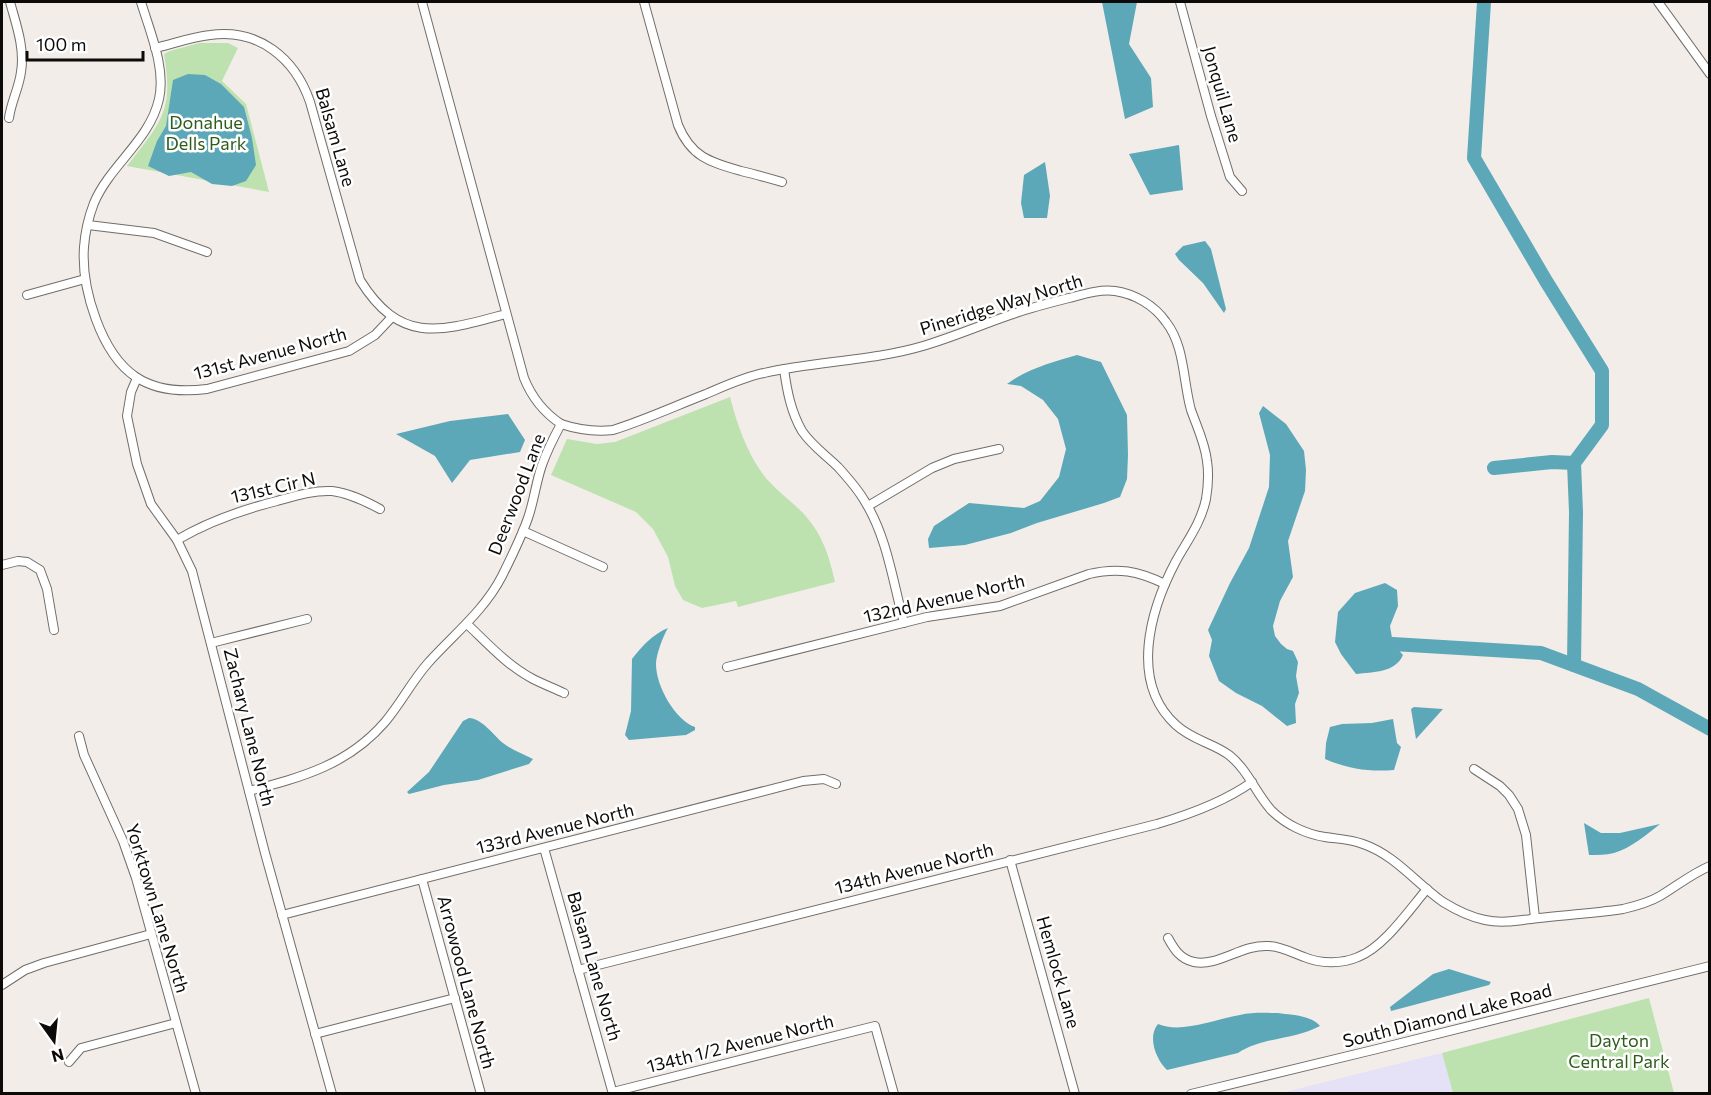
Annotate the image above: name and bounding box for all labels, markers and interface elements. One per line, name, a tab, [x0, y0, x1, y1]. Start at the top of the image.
scale bar	[27, 24, 142, 62]
text: 100 m	[36, 33, 86, 55]
street label: Jonquil Lane	[1199, 43, 1247, 145]
street label: Balsam Lane	[311, 85, 361, 189]
park label: Donahue Dells Park	[165, 111, 247, 154]
street label: Pineridge Way North	[917, 269, 1085, 339]
street label: 131st Avenue North	[191, 322, 349, 384]
street label: Deerwood Lane	[483, 430, 549, 558]
street label: 131st Cir N	[229, 467, 317, 507]
street label: 132nd Avenue North	[861, 569, 1027, 627]
street label: Zachary Lane North	[220, 646, 280, 808]
street label: 133rd Avenue North	[474, 798, 636, 858]
street label: Yorktown Lane North	[122, 821, 194, 995]
street label: 134th Avenue North	[832, 838, 996, 898]
street label: Balsam Lane North	[563, 889, 627, 1043]
street label: Arrowood Lane North	[433, 893, 501, 1071]
street label: Hemlock Lane	[1032, 913, 1086, 1031]
street label: South Diamond Lake Road	[1340, 978, 1554, 1052]
street label: 134th 1/2 Avenue North	[644, 1009, 836, 1077]
north arrow	[24, 1011, 84, 1071]
park label: Dayton Central Park	[1568, 1029, 1670, 1072]
text: N	[50, 1045, 66, 1067]

